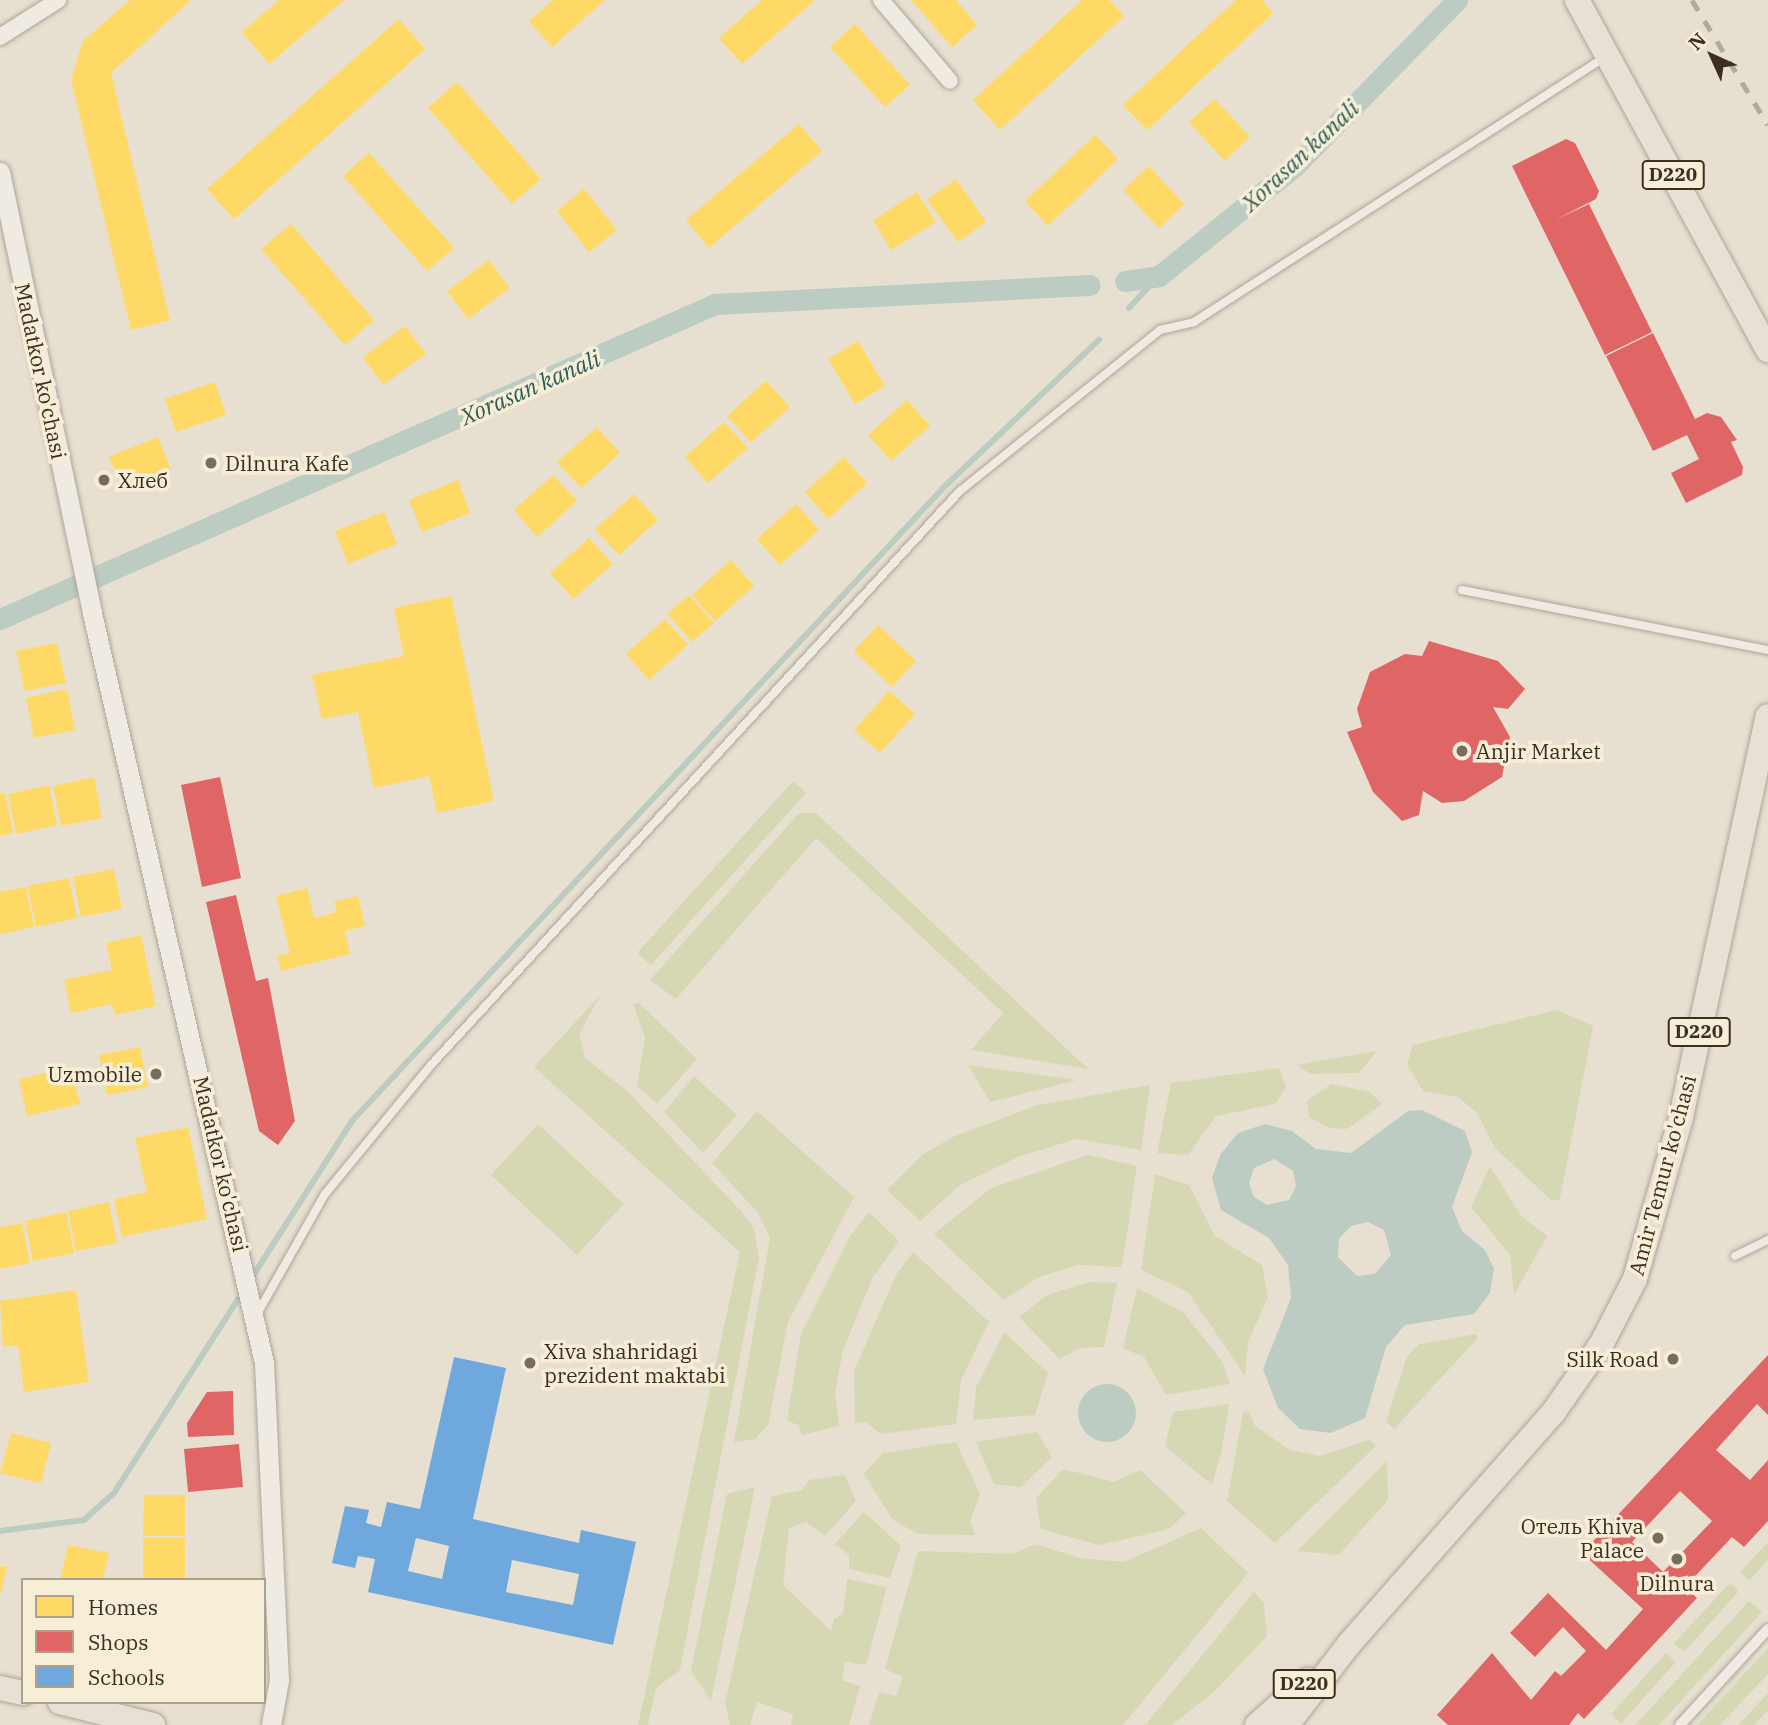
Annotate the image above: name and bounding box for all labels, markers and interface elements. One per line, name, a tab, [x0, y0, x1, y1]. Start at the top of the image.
north arrow	[1677, 21, 1747, 91]
text: N	[1683, 27, 1711, 55]
water label: Xorasan kanali	[1236, 94, 1364, 216]
road number: D220	[1642, 160, 1704, 190]
street label: Madatkor ko'chasi	[10, 281, 72, 461]
water label: Xorasan kanali	[456, 344, 604, 430]
place label: Dilnura Kafe	[225, 450, 349, 476]
marker: Dilnura Kafe	[203, 455, 219, 471]
place label: Хлеб	[118, 467, 168, 493]
marker: Хлеб	[96, 472, 112, 488]
place label: Anjir Market	[1476, 738, 1601, 764]
marker: Anjir Market	[1454, 743, 1470, 759]
road number: D220	[1668, 1016, 1730, 1048]
place label: Uzmobile	[48, 1061, 142, 1087]
marker: Uzmobile	[148, 1066, 164, 1082]
street label: Amir Temur ko'chasi	[1623, 1072, 1701, 1278]
street label: Madatkor ko'chasi	[189, 1074, 253, 1254]
place label: Xiva shahridagi prezident maktabi	[544, 1338, 726, 1388]
place label: Silk Road	[1567, 1346, 1659, 1372]
marker: Silk Road	[1665, 1351, 1681, 1367]
marker: Xiva shahridagi prezident maktabi	[522, 1355, 538, 1371]
place label: Отель Khiva Palace	[1521, 1513, 1644, 1563]
marker: Отель Khiva Palace	[1650, 1530, 1666, 1546]
marker: Dilnura	[1669, 1551, 1685, 1567]
place label: Dilnura	[1640, 1570, 1714, 1596]
legend	[21, 1578, 266, 1704]
text: Homes	[88, 1593, 158, 1621]
text: Shops	[88, 1628, 148, 1656]
text: Schools	[88, 1663, 165, 1691]
road number: D220	[1272, 1668, 1336, 1700]

